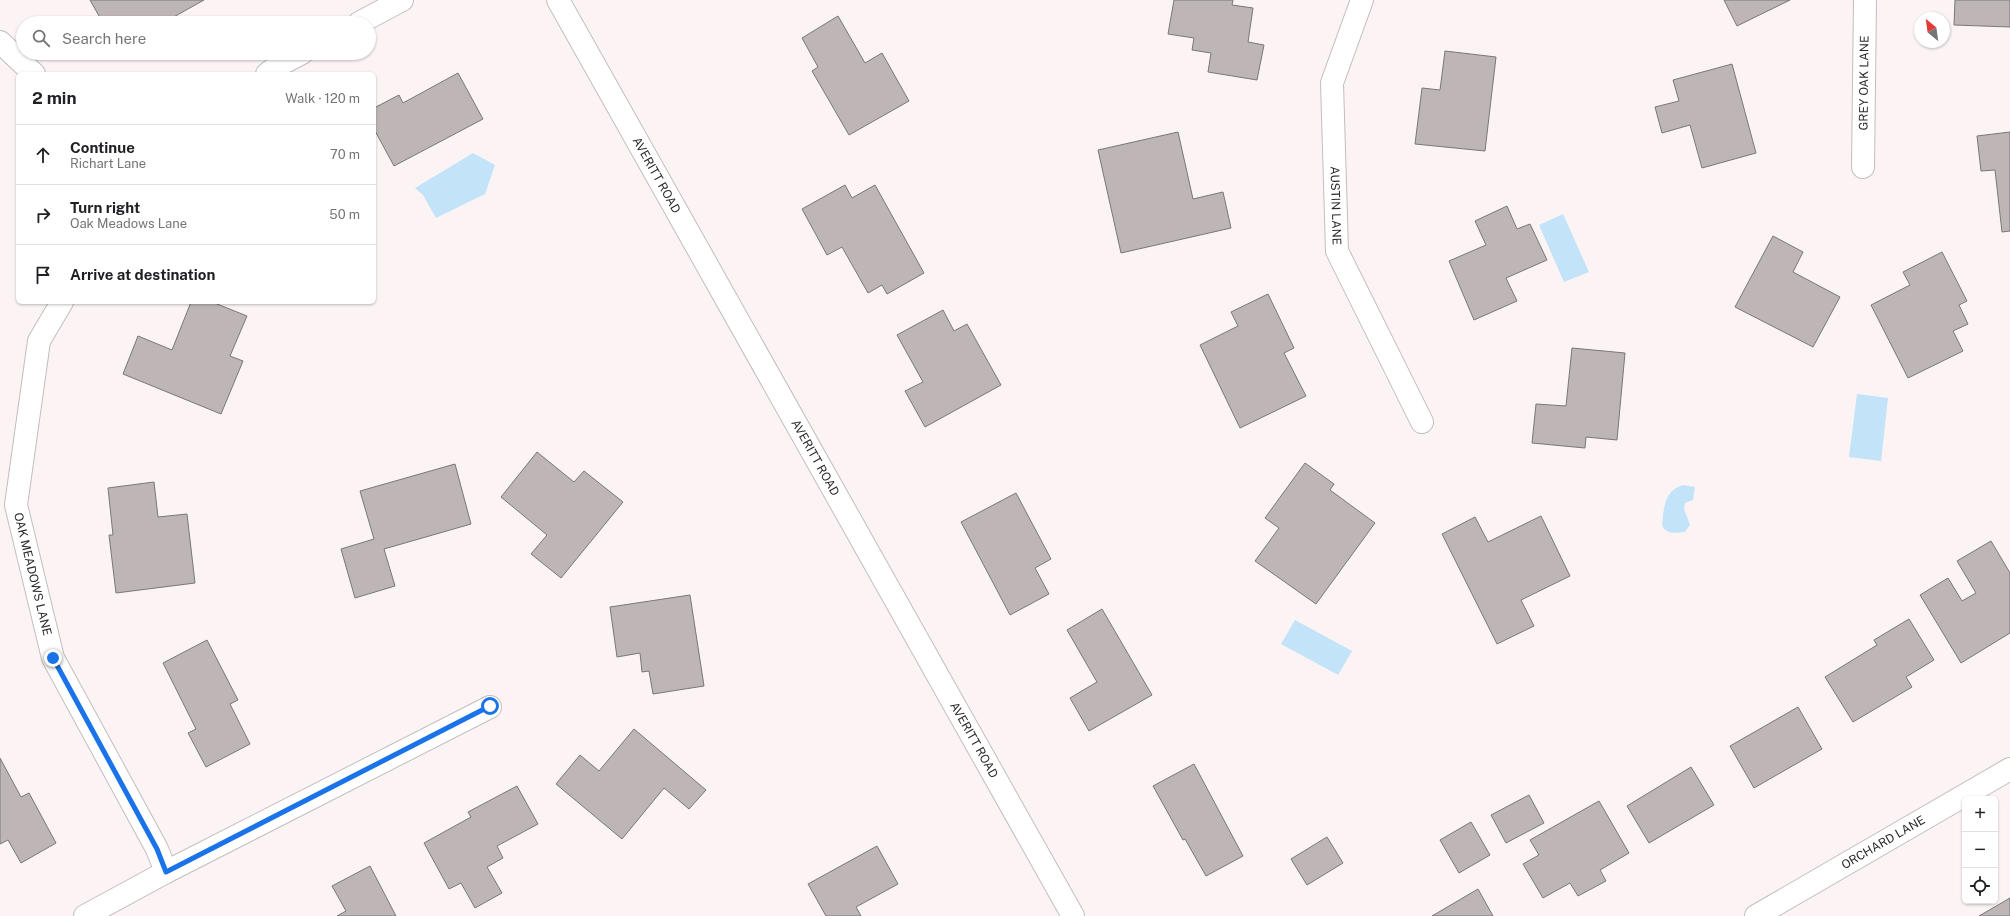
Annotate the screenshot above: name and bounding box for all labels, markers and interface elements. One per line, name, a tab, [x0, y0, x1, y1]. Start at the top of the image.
north arrow	[1914, 12, 1950, 48]
search box	[16, 16, 376, 60]
icon: search	[30, 27, 52, 49]
text: Search here	[62, 30, 146, 47]
street label: GREY OAK LANE	[1856, 35, 1872, 131]
text: 2 min	[32, 88, 77, 108]
text: Walk · 120 m	[285, 91, 360, 106]
street label: AVERITT ROAD	[630, 135, 683, 216]
text: Continue	[70, 139, 135, 156]
icon: ahead	[32, 144, 54, 166]
text: 70 m	[330, 147, 360, 162]
text: Richart Lane	[70, 156, 146, 171]
street label: AUSTIN LANE	[1327, 166, 1344, 245]
text: Turn right	[70, 199, 140, 216]
icon: right	[32, 204, 54, 226]
text: 50 m	[329, 207, 360, 222]
text: Oak Meadows Lane	[70, 216, 187, 231]
icon: arrive	[32, 264, 54, 286]
text: Arrive at destination	[70, 266, 215, 283]
street label: AVERITT ROAD	[788, 417, 842, 498]
street label: OAK MEADOWS LANE	[11, 511, 54, 637]
route end	[44, 649, 62, 667]
route start	[481, 697, 499, 715]
street label: AVERITT ROAD	[947, 700, 1001, 781]
map controls	[1962, 796, 1998, 904]
button: +	[1962, 796, 1998, 832]
street label: ORCHARD LANE	[1839, 813, 1928, 872]
button: −	[1962, 832, 1998, 868]
button: locate	[1962, 868, 1998, 904]

